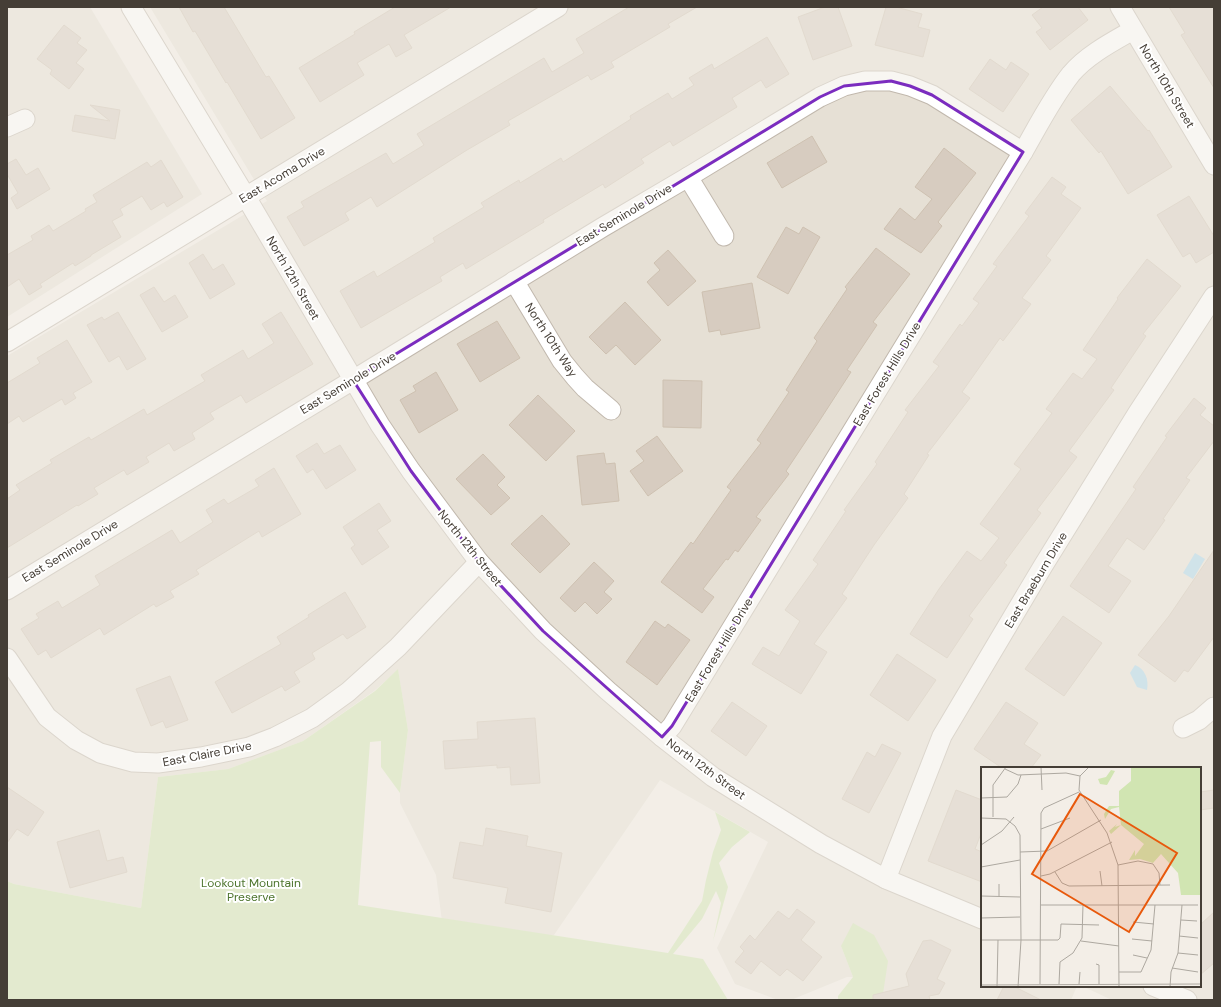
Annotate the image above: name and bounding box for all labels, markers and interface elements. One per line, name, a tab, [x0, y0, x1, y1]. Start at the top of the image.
street label: North 10th Street	[1136, 41, 1199, 131]
street label: East Acoma Drive	[236, 143, 328, 207]
street label: East Seminole Drive	[573, 180, 675, 250]
street label: North 12th Street	[263, 233, 324, 323]
street label: North 10th Way	[521, 300, 581, 380]
street label: East Forest Hills Drive	[850, 319, 925, 429]
street label: East Seminole Drive	[297, 348, 399, 418]
street label: North 12th Street	[434, 506, 506, 590]
street label: East Seminole Drive	[19, 516, 121, 586]
street label: East Braeburn Drive	[1001, 529, 1071, 631]
street label: East Forest Hills Drive	[682, 595, 757, 705]
street label: North 12th Street	[663, 735, 749, 803]
street label: East Claire Drive	[161, 737, 253, 770]
inset map	[981, 767, 1201, 987]
park label: Lookout Mountain Preserve	[201, 875, 301, 905]

